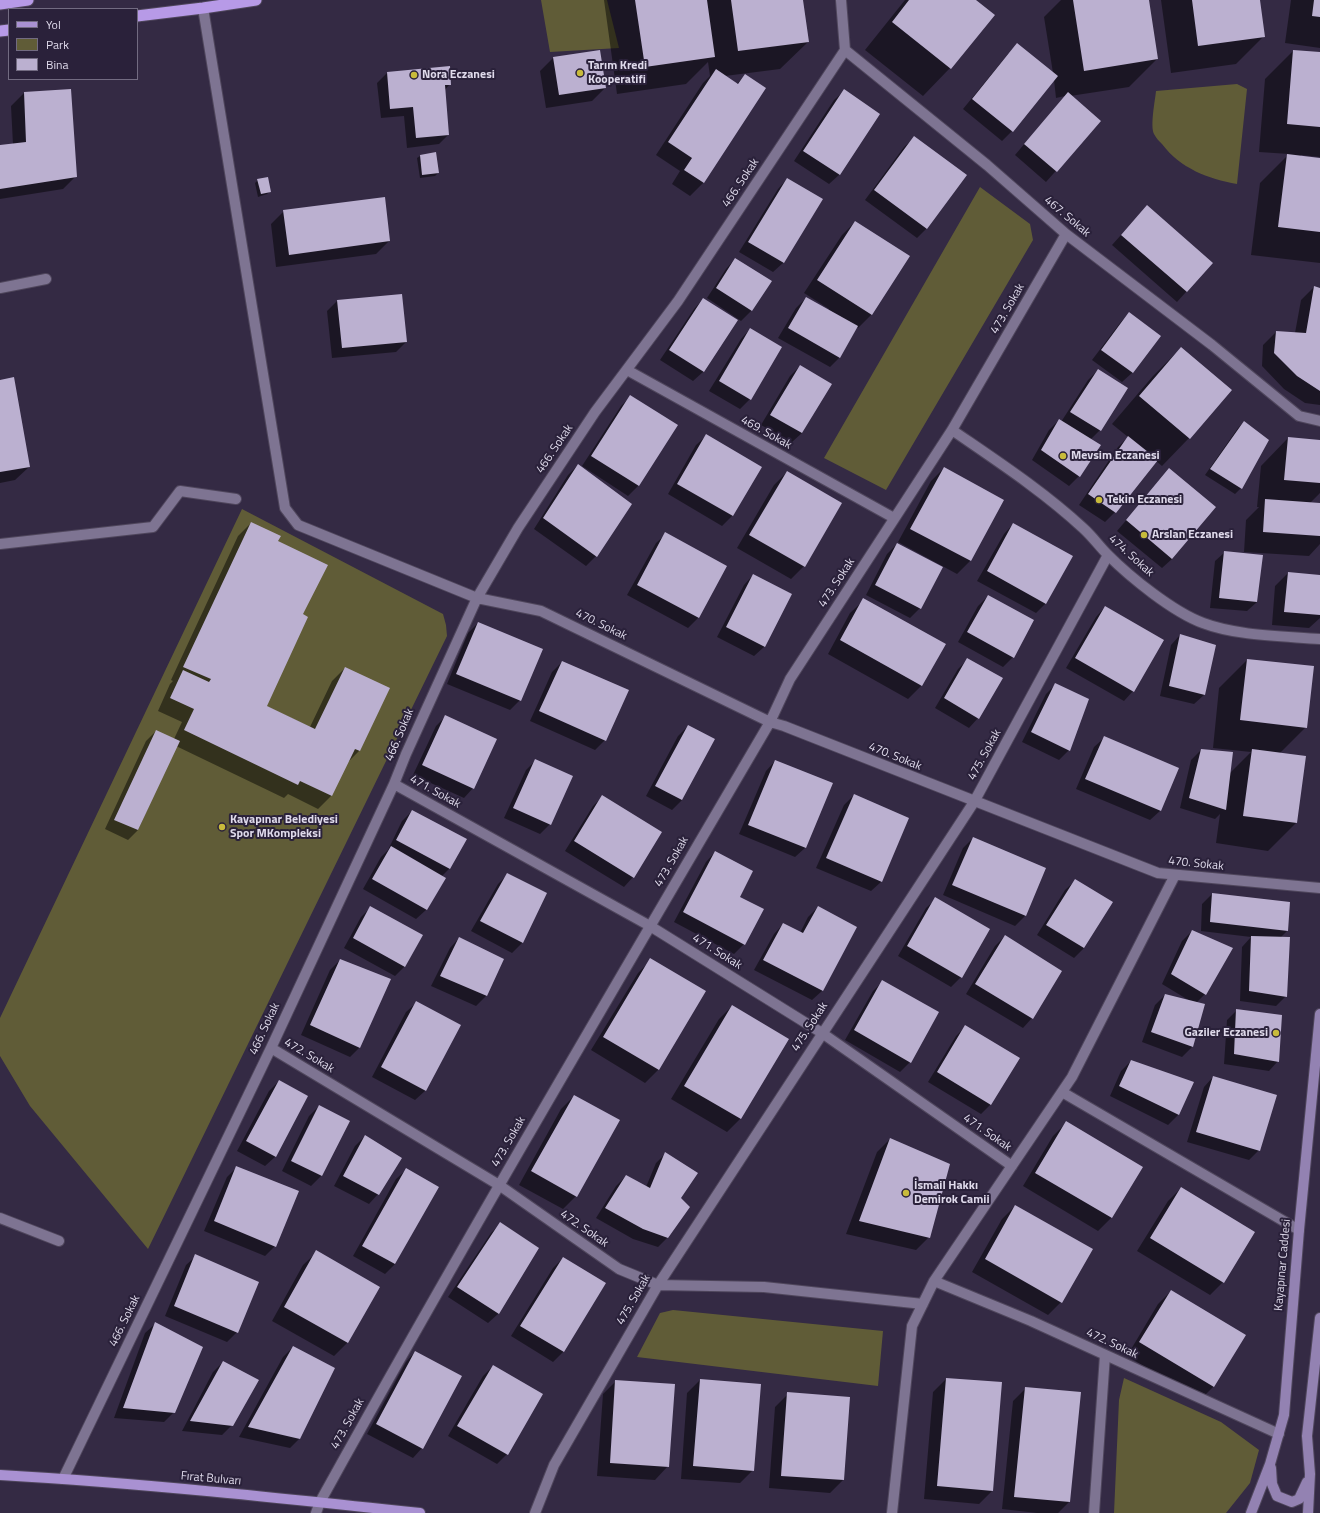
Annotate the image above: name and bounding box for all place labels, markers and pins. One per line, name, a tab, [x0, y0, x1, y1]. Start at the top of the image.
place label: Tarım Kredi Kooperatifi	[588, 59, 647, 87]
place label: Nora Eczanesi	[422, 68, 495, 82]
marker: Tarım Kredi Kooperatifi	[575, 68, 585, 78]
marker: Nora Eczanesi	[409, 70, 419, 80]
place label: Mevsim Eczanesi	[1071, 449, 1160, 463]
marker: Mevsim Eczanesi	[1058, 451, 1068, 461]
place label: Tekin Eczanesi	[1107, 493, 1182, 507]
marker: Tekin Eczanesi	[1094, 495, 1104, 505]
place label: Arslan Eczanesi	[1152, 528, 1233, 542]
marker: Arslan Eczanesi	[1139, 530, 1149, 540]
place label: Kayapınar Belediyesi Spor MKompleksi	[230, 813, 338, 841]
marker: Kayapınar Belediyesi Spor MKompleksi	[217, 822, 227, 832]
place label: Gaziler Eczanesi	[1185, 1026, 1268, 1040]
marker: Gaziler Eczanesi	[1271, 1028, 1281, 1038]
place label: İsmail Hakkı Demirok Camii	[914, 1179, 990, 1207]
marker: İsmail Hakkı Demirok Camii	[901, 1188, 911, 1198]

